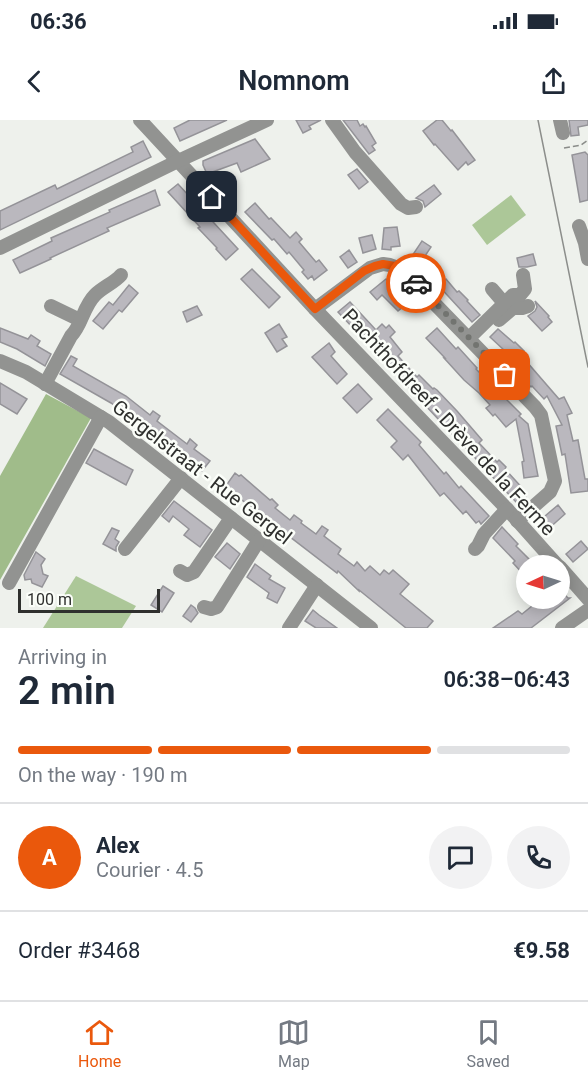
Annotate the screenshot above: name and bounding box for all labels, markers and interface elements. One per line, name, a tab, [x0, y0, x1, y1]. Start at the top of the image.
text: 06:36	[30, 9, 87, 34]
icon: back	[18, 65, 51, 98]
text: Nomnom	[238, 65, 350, 97]
icon: share	[537, 65, 570, 98]
pin	[186, 171, 237, 222]
icon: home	[195, 180, 228, 213]
courier	[386, 253, 446, 313]
icon: car	[400, 267, 433, 300]
street label: Pachthofdreef - Drève de la Ferme	[337, 304, 561, 540]
pin	[479, 349, 530, 400]
icon: bag	[488, 358, 521, 391]
street label: Gergelstraat - Rue Gergel	[108, 395, 296, 549]
north arrow	[516, 555, 570, 609]
map controls	[516, 555, 570, 609]
scale bar	[18, 586, 160, 613]
text: 100 m	[27, 590, 72, 609]
text: Arriving in	[18, 645, 107, 669]
text: 06:38–06:43	[443, 667, 570, 692]
text: 2 min	[18, 668, 116, 714]
text: On the way · 190 m	[18, 763, 187, 787]
button: chat	[429, 826, 492, 889]
button: phone	[507, 826, 570, 889]
text: Alex	[96, 833, 140, 858]
text: A	[42, 845, 57, 870]
text: Courier · 4.5	[96, 858, 203, 882]
text: Order #3468	[18, 938, 140, 963]
text: €9.58	[513, 938, 570, 963]
tab: Home	[78, 1016, 121, 1071]
tab: Map	[277, 1016, 310, 1071]
tab: Saved	[467, 1016, 510, 1071]

